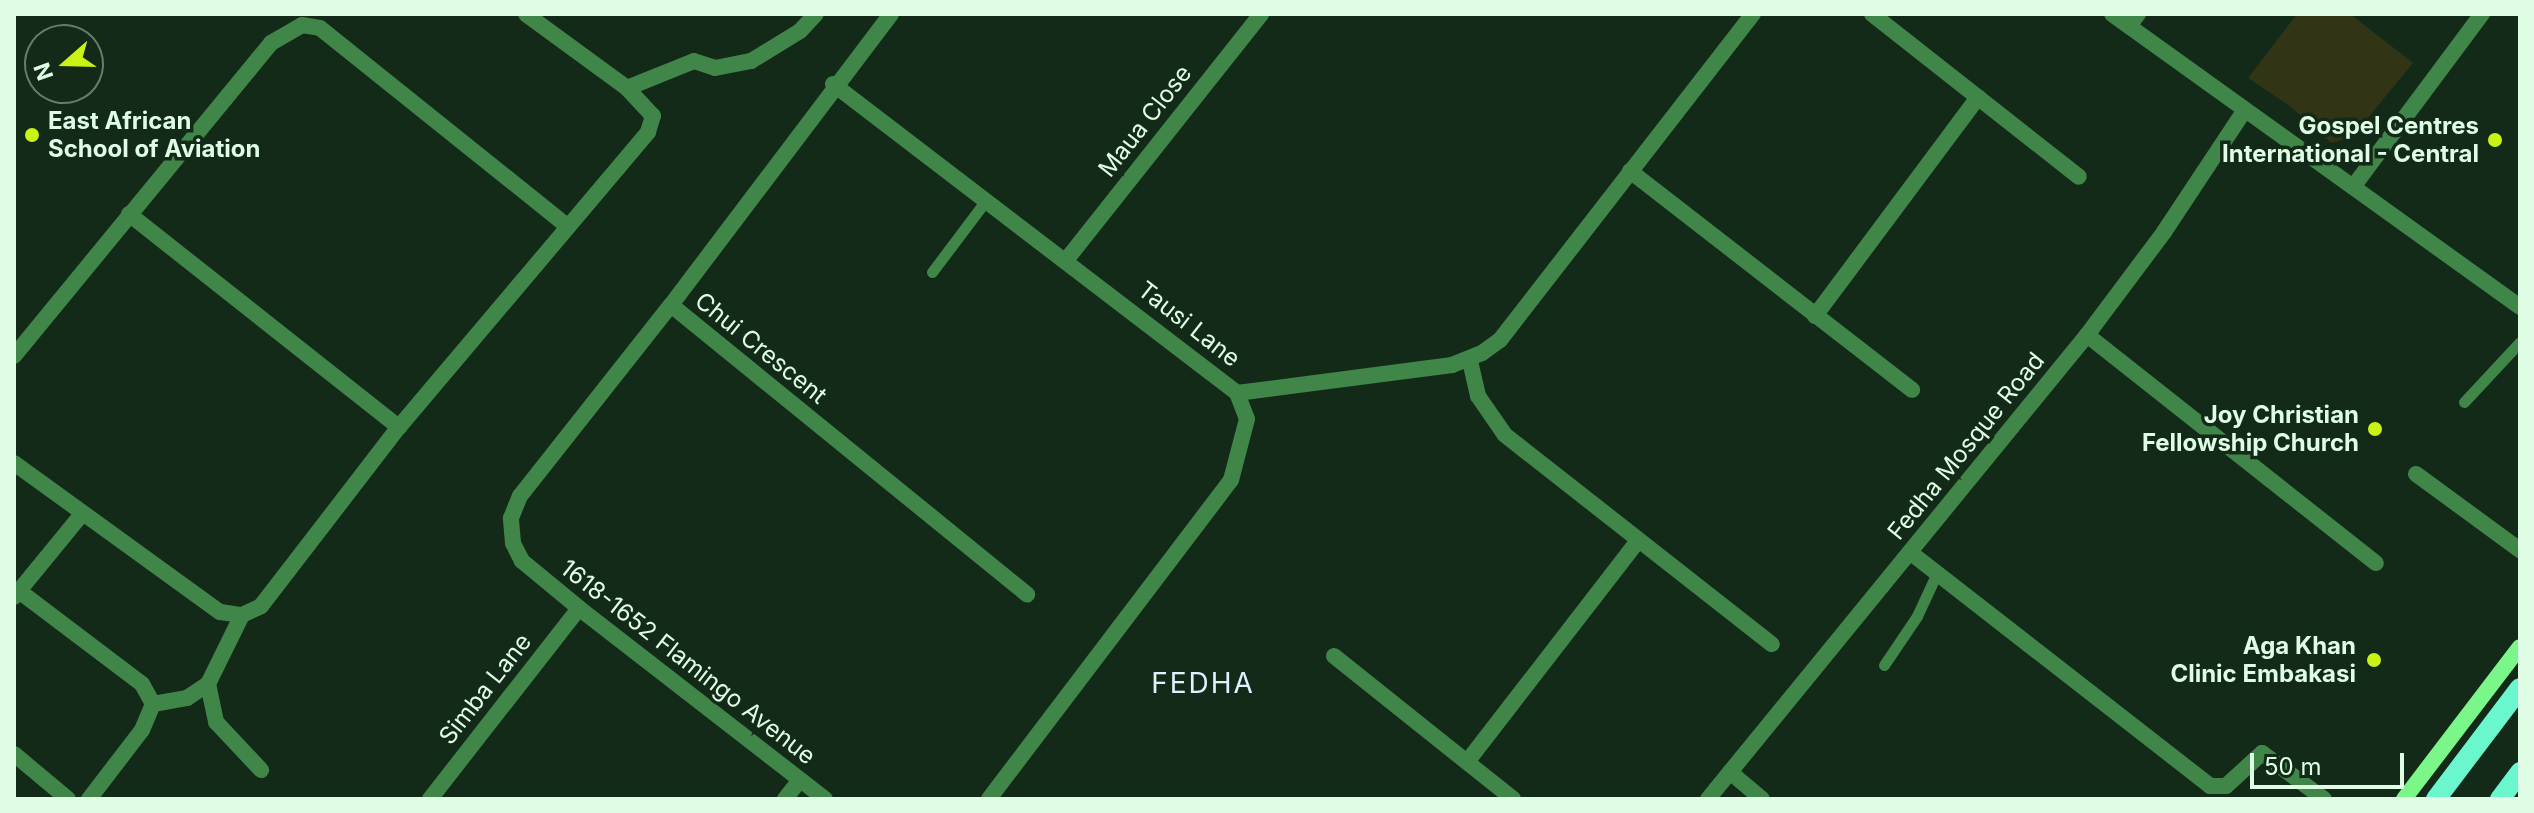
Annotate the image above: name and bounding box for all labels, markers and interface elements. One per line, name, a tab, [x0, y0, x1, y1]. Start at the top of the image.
north arrow	[24, 24, 104, 104]
text: N	[28, 59, 58, 84]
street label: Maua Close	[1092, 59, 1198, 183]
place label: East African School of Aviation	[48, 107, 260, 163]
place label: Gospel Centres International - Central	[2222, 112, 2479, 168]
marker: East African School of Aviation	[23, 126, 41, 144]
marker: Gospel Centres International - Central	[2486, 131, 2504, 149]
street label: Tausi Lane	[1132, 275, 1246, 373]
street label: Chui Crescent	[689, 286, 833, 410]
street label: Fedha Mosque Road	[1882, 347, 2050, 545]
place label: Joy Christian Fellowship Church	[2142, 401, 2359, 457]
marker: Joy Christian Fellowship Church	[2366, 420, 2384, 438]
street label: 1618-1652 Flamingo Avenue	[555, 554, 821, 770]
street label: Simba Lane	[433, 628, 537, 750]
place label: Aga Khan Clinic Embakasi	[2170, 632, 2356, 688]
marker: Aga Khan Clinic Embakasi	[2363, 649, 2385, 671]
district label: FEDHA	[1151, 666, 1255, 700]
scale bar	[2254, 737, 2408, 787]
text: 50 m	[2264, 752, 2322, 781]

